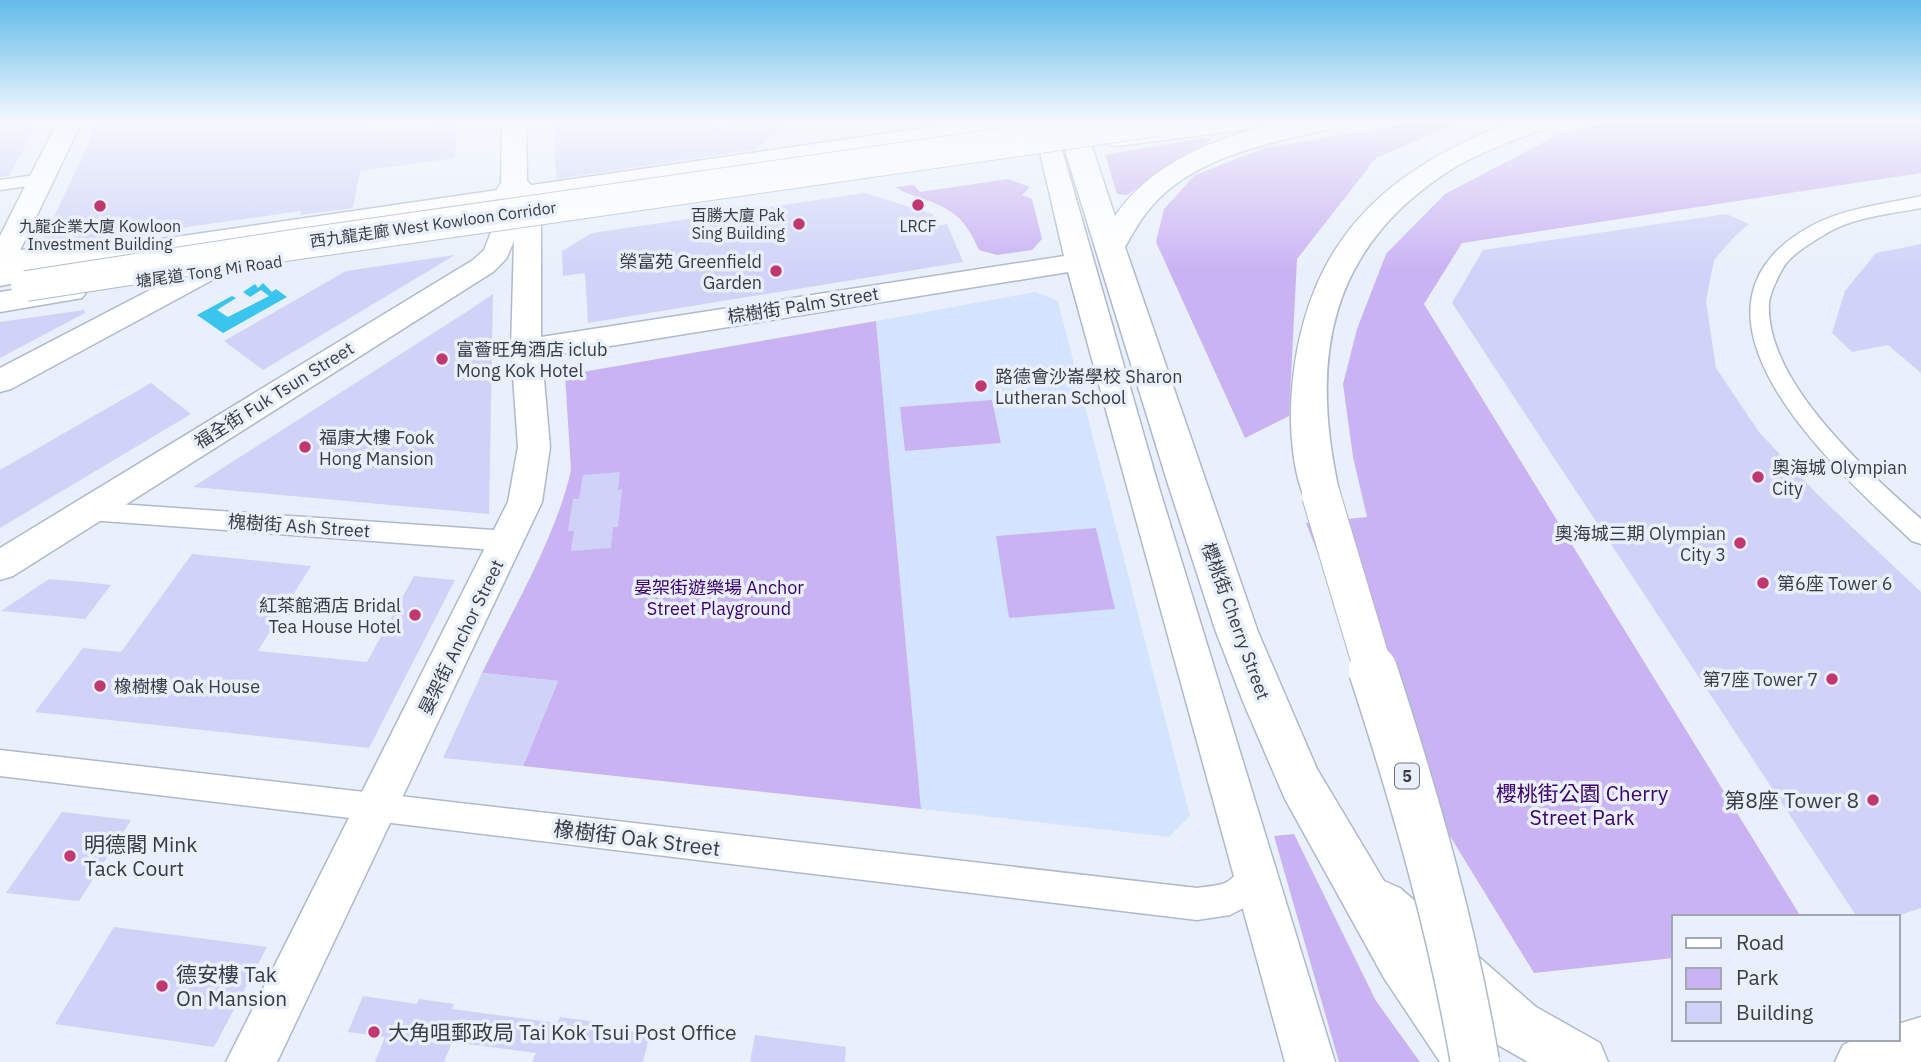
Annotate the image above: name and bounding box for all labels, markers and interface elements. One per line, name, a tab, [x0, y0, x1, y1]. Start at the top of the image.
street label: 西九龍走廊 West Kowloon Corridor	[309, 197, 558, 251]
marker: LRCF	[910, 197, 926, 213]
marker: 九龍企業大廈 Kowloon Investment Building	[92, 198, 108, 214]
place label: 百勝大廈 Pak Sing Building	[691, 205, 786, 243]
place label: 九龍企業大廈 Kowloon Investment Building	[19, 216, 181, 254]
marker: 百勝大廈 Pak Sing Building	[791, 216, 807, 232]
place label: LRCF	[900, 216, 937, 236]
place label: 榮富苑 Greenfield Garden	[619, 250, 762, 294]
street label: 塘尾道 Tong Mi Road	[134, 251, 284, 291]
marker: 榮富苑 Greenfield Garden	[768, 263, 784, 279]
street label: 棕樹街 Palm Street	[726, 282, 880, 328]
street label: 福全街 Fuk Tsun Street	[190, 337, 358, 453]
place label: 富薈旺角酒店 iclub Mong Kok Hotel	[456, 338, 607, 382]
marker: 富薈旺角酒店 iclub Mong Kok Hotel	[434, 351, 450, 367]
place label: 路德會沙崙學校 Sharon Lutheran School	[995, 365, 1182, 409]
marker: 路德會沙崙學校 Sharon Lutheran School	[973, 378, 989, 394]
place label: 福康大樓 Fook Hong Mansion	[319, 426, 435, 470]
marker: 福康大樓 Fook Hong Mansion	[297, 439, 313, 455]
place label: 奧海城 Olympian City	[1772, 456, 1907, 500]
marker: 奧海城 Olympian City	[1750, 469, 1766, 485]
street label: 槐樹街 Ash Street	[227, 510, 371, 542]
place label: 奧海城三期 Olympian City 3	[1555, 522, 1726, 566]
marker: 奧海城三期 Olympian City 3	[1732, 535, 1748, 551]
street label: 櫻桃街 Cherry Street	[1197, 539, 1275, 703]
street label: 晏架街 Anchor Street	[413, 556, 509, 718]
place label: 第6座 Tower 6	[1777, 572, 1892, 595]
marker: 第6座 Tower 6	[1755, 575, 1771, 591]
park label: 晏架街遊樂場 Anchor Street Playground	[634, 576, 804, 620]
place label: 紅茶館酒店 Bridal Tea House Hotel	[259, 594, 401, 638]
marker: 紅茶館酒店 Bridal Tea House Hotel	[407, 607, 423, 623]
place label: 第7座 Tower 7	[1703, 668, 1818, 691]
marker: 第7座 Tower 7	[1824, 671, 1840, 687]
place label: 橡樹樓 Oak House	[114, 675, 260, 698]
marker: 橡樹樓 Oak House	[92, 678, 108, 694]
road number: 5	[1395, 764, 1419, 789]
park label: 櫻桃街公園 Cherry Street Park	[1496, 779, 1669, 831]
place label: 第8座 Tower 8	[1724, 786, 1859, 814]
marker: 第8座 Tower 8	[1865, 792, 1881, 808]
street label: 橡樹街 Oak Street	[552, 814, 722, 862]
place label: 明德閣 Mink Tack Court	[84, 830, 197, 882]
marker: 明德閣 Mink Tack Court	[62, 848, 78, 864]
legend	[1672, 915, 1900, 1041]
text: Road	[1736, 928, 1784, 956]
place label: 德安樓 Tak On Mansion	[176, 960, 287, 1012]
text: Park	[1736, 963, 1779, 991]
marker: 德安樓 Tak On Mansion	[154, 978, 170, 994]
text: Building	[1736, 998, 1813, 1026]
place label: 大角咀郵政局 Tai Kok Tsui Post Office	[388, 1018, 736, 1046]
marker: 大角咀郵政局 Tai Kok Tsui Post Office	[366, 1024, 382, 1040]

